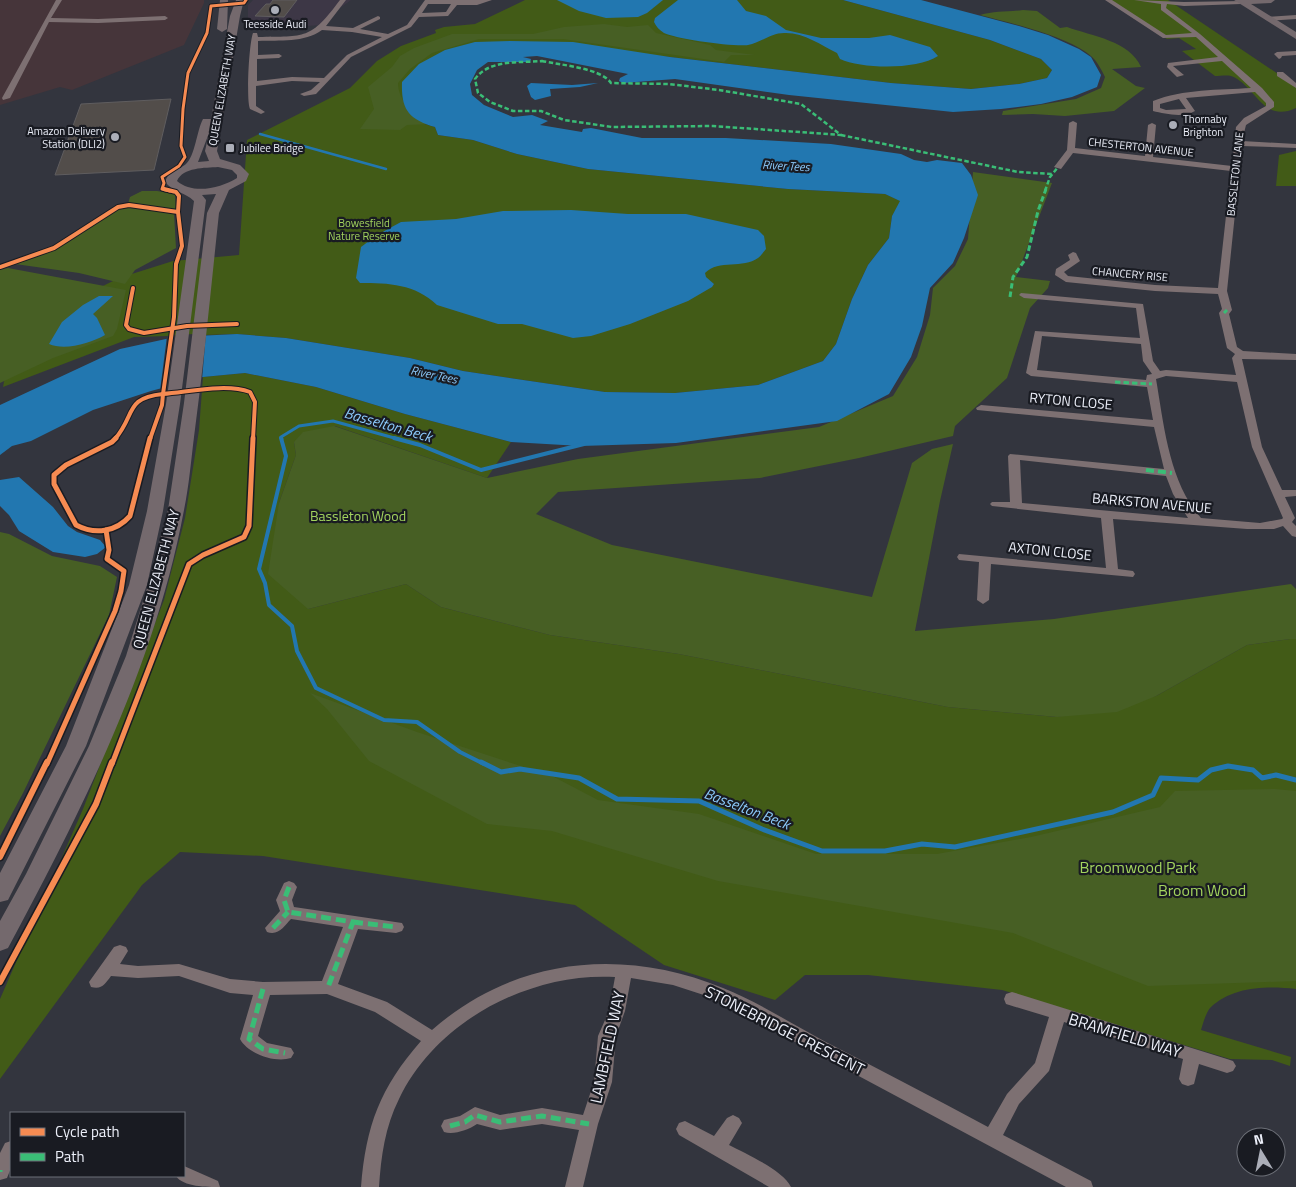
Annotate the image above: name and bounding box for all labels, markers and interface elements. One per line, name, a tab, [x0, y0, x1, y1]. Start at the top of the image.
marker: Teesside Audi	[269, 4, 281, 16]
place label: Teesside Audi	[244, 16, 306, 32]
street label: QUEEN ELIZABETH WAY	[204, 33, 240, 147]
place label: Thornaby Brighton	[1183, 111, 1227, 140]
marker: Thornaby Brighton	[1167, 119, 1179, 131]
place label: Amazon Delivery Station (DLI2)	[27, 123, 106, 152]
marker: Amazon Delivery Station (DLI2)	[109, 131, 121, 143]
street label: BASSLETON LANE	[1223, 131, 1247, 217]
street label: CHESTERTON AVENUE	[1087, 134, 1195, 160]
place label: Jubilee Bridge	[240, 140, 304, 156]
marker: Jubilee Bridge	[224, 142, 236, 154]
water label: River Tees	[762, 155, 811, 176]
park label: Bowesfield Nature Reserve	[328, 215, 400, 244]
street label: CHANCERY RISE	[1092, 263, 1168, 285]
water label: River Tees	[409, 360, 460, 389]
street label: RYTON CLOSE	[1029, 386, 1114, 415]
water label: Basselton Beck	[341, 401, 437, 449]
street label: BARKSTON AVENUE	[1091, 487, 1213, 518]
park label: Bassleton Wood	[310, 505, 406, 526]
street label: QUEEN ELIZABETH WAY	[127, 506, 184, 651]
street label: AXTON CLOSE	[1007, 536, 1093, 565]
water label: Basselton Beck	[701, 782, 796, 836]
park label: Broomwood Park	[1079, 855, 1197, 879]
park label: Broom Wood	[1158, 878, 1246, 902]
street label: STONEBRIDGE CRESCENT	[701, 979, 869, 1081]
street label: LAMBFIELD WAY	[583, 988, 631, 1105]
street label: BRAMFIELD WAY	[1066, 1006, 1185, 1064]
legend	[10, 1112, 185, 1177]
text: Cycle path	[55, 1120, 120, 1143]
north arrow	[1236, 1127, 1286, 1177]
text: N	[1252, 1128, 1265, 1150]
text: Path	[55, 1145, 85, 1168]

